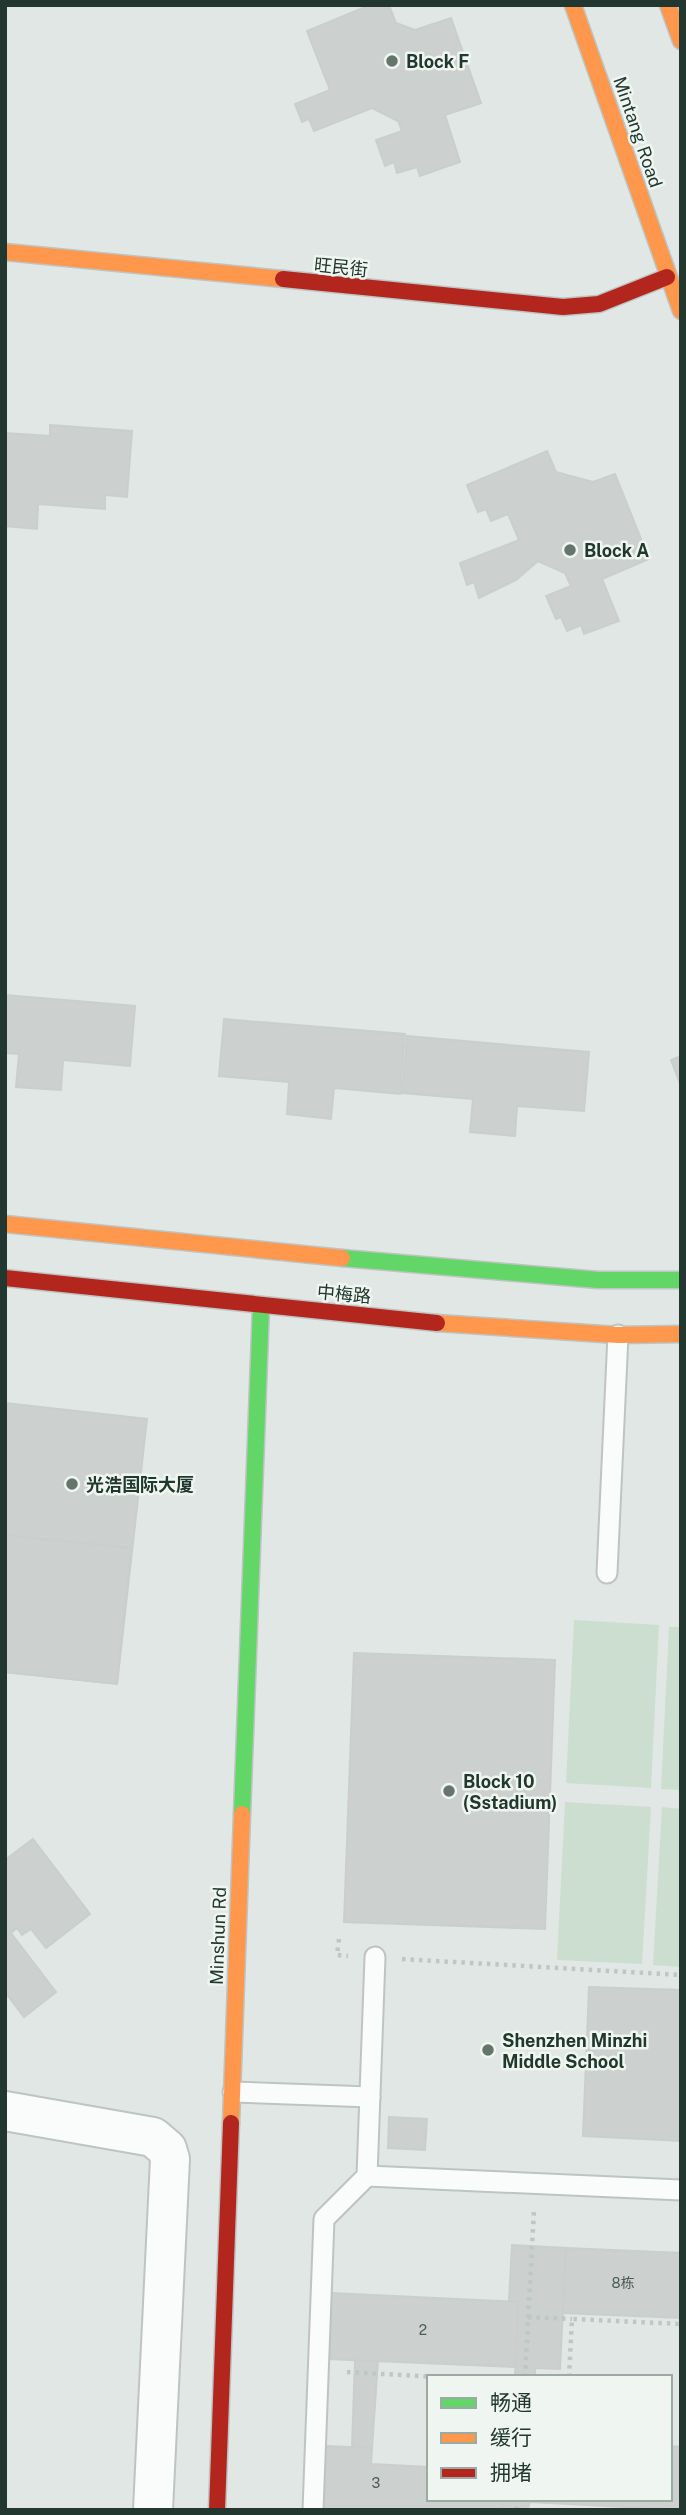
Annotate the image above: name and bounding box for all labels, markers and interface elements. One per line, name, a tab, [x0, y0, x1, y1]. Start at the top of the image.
place label: Block F	[406, 51, 469, 72]
marker: Block F	[384, 53, 400, 69]
street label: Mintang Road	[609, 74, 667, 190]
street label: 旺民街	[313, 254, 369, 280]
place label: Block A	[584, 540, 649, 561]
marker: Block A	[562, 542, 578, 558]
street label: 中梅路	[316, 1281, 372, 1307]
place label: 光浩国际大厦	[86, 1474, 194, 1495]
marker: 光浩国际大厦	[64, 1476, 80, 1492]
place label: Block 10 (Sstadium)	[463, 1771, 557, 1813]
marker: Block 10 (Sstadium)	[441, 1783, 457, 1799]
street label: Minshun Rd	[206, 1887, 230, 1985]
place label: Shenzhen Minzhi Middle School	[502, 2030, 647, 2072]
marker: Shenzhen Minzhi Middle School	[480, 2042, 496, 2058]
house number: 8栋	[611, 2275, 635, 2291]
house number: 2	[419, 2322, 427, 2338]
legend	[427, 2375, 672, 2501]
text: 畅通	[490, 2390, 532, 2415]
text: 缓行	[490, 2425, 532, 2450]
text: 拥堵	[490, 2460, 532, 2485]
house number: 3	[372, 2475, 381, 2491]

